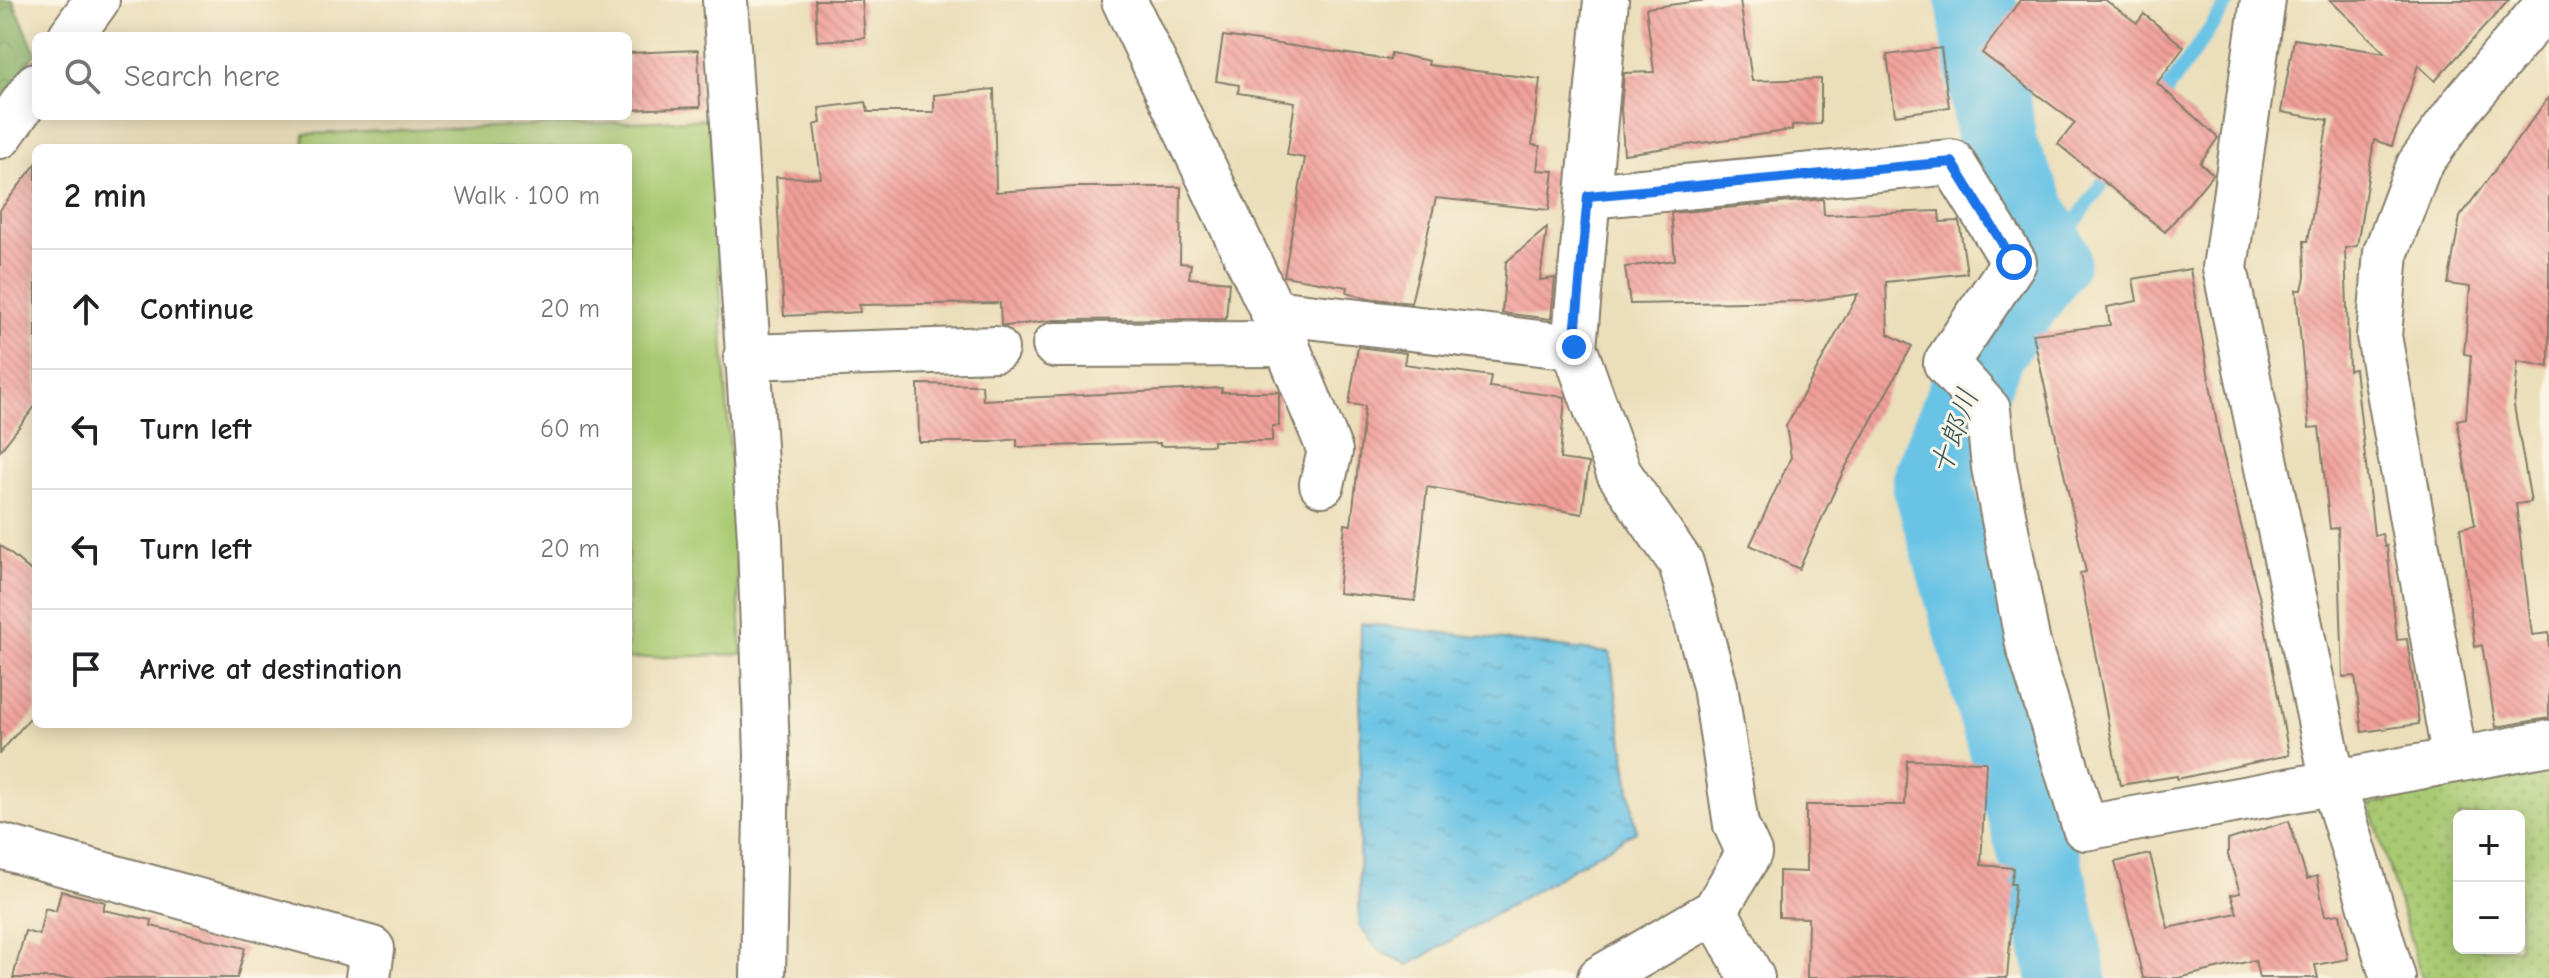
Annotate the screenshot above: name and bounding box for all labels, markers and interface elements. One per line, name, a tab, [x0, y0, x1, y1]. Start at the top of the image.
search box	[32, 32, 632, 120]
icon: search	[60, 54, 104, 98]
text: Search here	[124, 59, 280, 94]
text: 2 min	[64, 176, 147, 216]
text: Walk · 100 m	[453, 181, 600, 211]
route start	[1996, 244, 2032, 280]
icon: ahead	[64, 287, 108, 331]
text: Continue	[140, 292, 254, 327]
text: 20 m	[540, 294, 600, 324]
route end	[1556, 329, 1592, 365]
water label: 十郎川	[1923, 384, 1986, 480]
icon: left	[64, 407, 108, 451]
text: Turn left	[140, 412, 252, 447]
text: 60 m	[540, 414, 600, 444]
icon: left	[64, 527, 108, 571]
text: Turn left	[140, 532, 252, 567]
text: 20 m	[540, 534, 600, 564]
icon: arrive	[64, 647, 108, 691]
text: Arrive at destination	[140, 652, 402, 687]
map controls	[2453, 810, 2525, 954]
button: +	[2453, 810, 2525, 882]
button: −	[2453, 882, 2525, 954]

